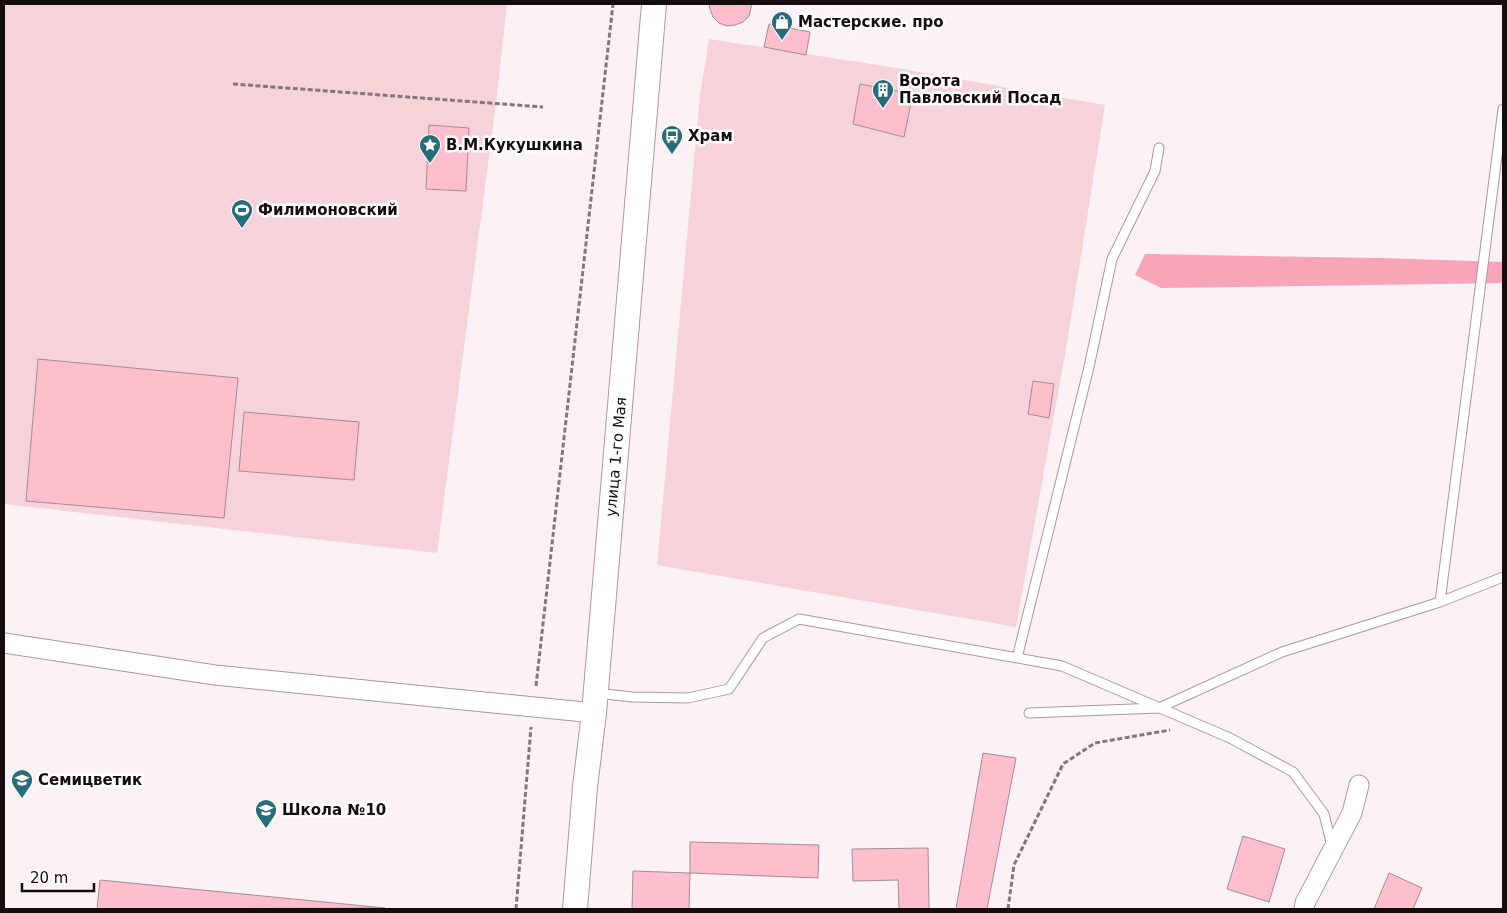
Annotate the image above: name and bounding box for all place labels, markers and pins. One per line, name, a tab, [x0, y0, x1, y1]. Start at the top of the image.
shop icon: Мастерские. про	[770, 10, 794, 41]
place label: Мастерские. про	[798, 13, 944, 31]
place label: Ворота Павловский Посад	[899, 72, 1061, 107]
building icon: Ворота Павловский Посад	[871, 78, 895, 109]
bus stop icon: Храм	[660, 124, 684, 155]
place label: Храм	[688, 127, 733, 145]
place icon: В.М.Кукушкина	[418, 133, 442, 164]
place label: В.М.Кукушкина	[446, 136, 583, 154]
sports icon: Филимоновский	[230, 198, 254, 229]
place label: Филимоновский	[258, 201, 398, 219]
school or university icon: Семицветик	[10, 768, 34, 799]
place label: Семицветик	[38, 771, 142, 789]
school or university icon: Школа №10	[254, 798, 278, 829]
place label: Школа №10	[282, 801, 386, 819]

